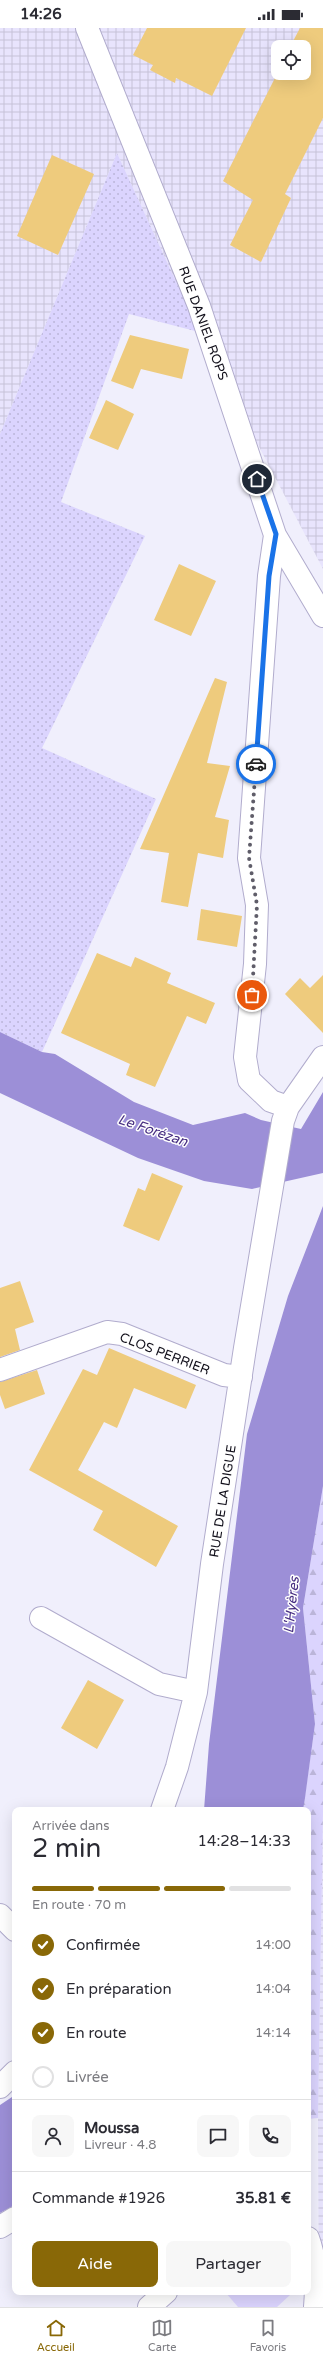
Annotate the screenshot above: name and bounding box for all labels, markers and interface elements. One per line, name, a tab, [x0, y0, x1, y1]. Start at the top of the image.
text: 14:26	[20, 5, 62, 23]
map controls	[271, 40, 311, 80]
button: locate	[271, 40, 311, 80]
street label: RUE DANIEL ROPS	[175, 264, 231, 382]
pin	[240, 462, 274, 496]
icon: home	[246, 468, 268, 490]
courier	[236, 744, 276, 784]
icon: car	[245, 753, 267, 775]
pin	[235, 978, 269, 1012]
icon: bag	[241, 984, 263, 1006]
water label: Le Forézan	[116, 1111, 190, 1150]
street label: CLOS PERRIER	[117, 1329, 212, 1378]
street label: RUE DE LA DIGUE	[206, 1444, 240, 1559]
water label: L'Hyères	[280, 1575, 303, 1634]
text: Arrivée dans	[32, 1818, 109, 1834]
text: 14:28–14:33	[198, 1832, 291, 1850]
text: 2 min	[32, 1833, 101, 1864]
text: En route · 70 m	[32, 1897, 126, 1913]
icon: check	[32, 1934, 54, 1956]
text: Confirmée	[66, 1936, 140, 1954]
text: 14:00	[255, 1937, 291, 1953]
icon: check	[32, 1978, 54, 2000]
text: En préparation	[66, 1980, 172, 1998]
text: 14:04	[255, 1981, 291, 1997]
icon: check	[32, 2022, 54, 2044]
text: En route	[66, 2024, 126, 2042]
text: 14:14	[255, 2025, 291, 2041]
text: Livrée	[66, 2068, 109, 2086]
button: person	[32, 2115, 74, 2157]
button: chat	[197, 2115, 239, 2157]
button: phone	[249, 2115, 291, 2157]
text: Moussa	[84, 2119, 139, 2137]
text: Livreur · 4.8	[84, 2137, 156, 2153]
text: Commande #1926	[32, 2189, 165, 2207]
text: 35.81 €	[236, 2189, 291, 2207]
button: Aide	[32, 2241, 158, 2287]
button: Partager	[166, 2241, 291, 2287]
tab: Accueil	[37, 2317, 75, 2354]
tab: Carte	[148, 2317, 176, 2354]
tab: Favoris	[250, 2317, 286, 2354]

